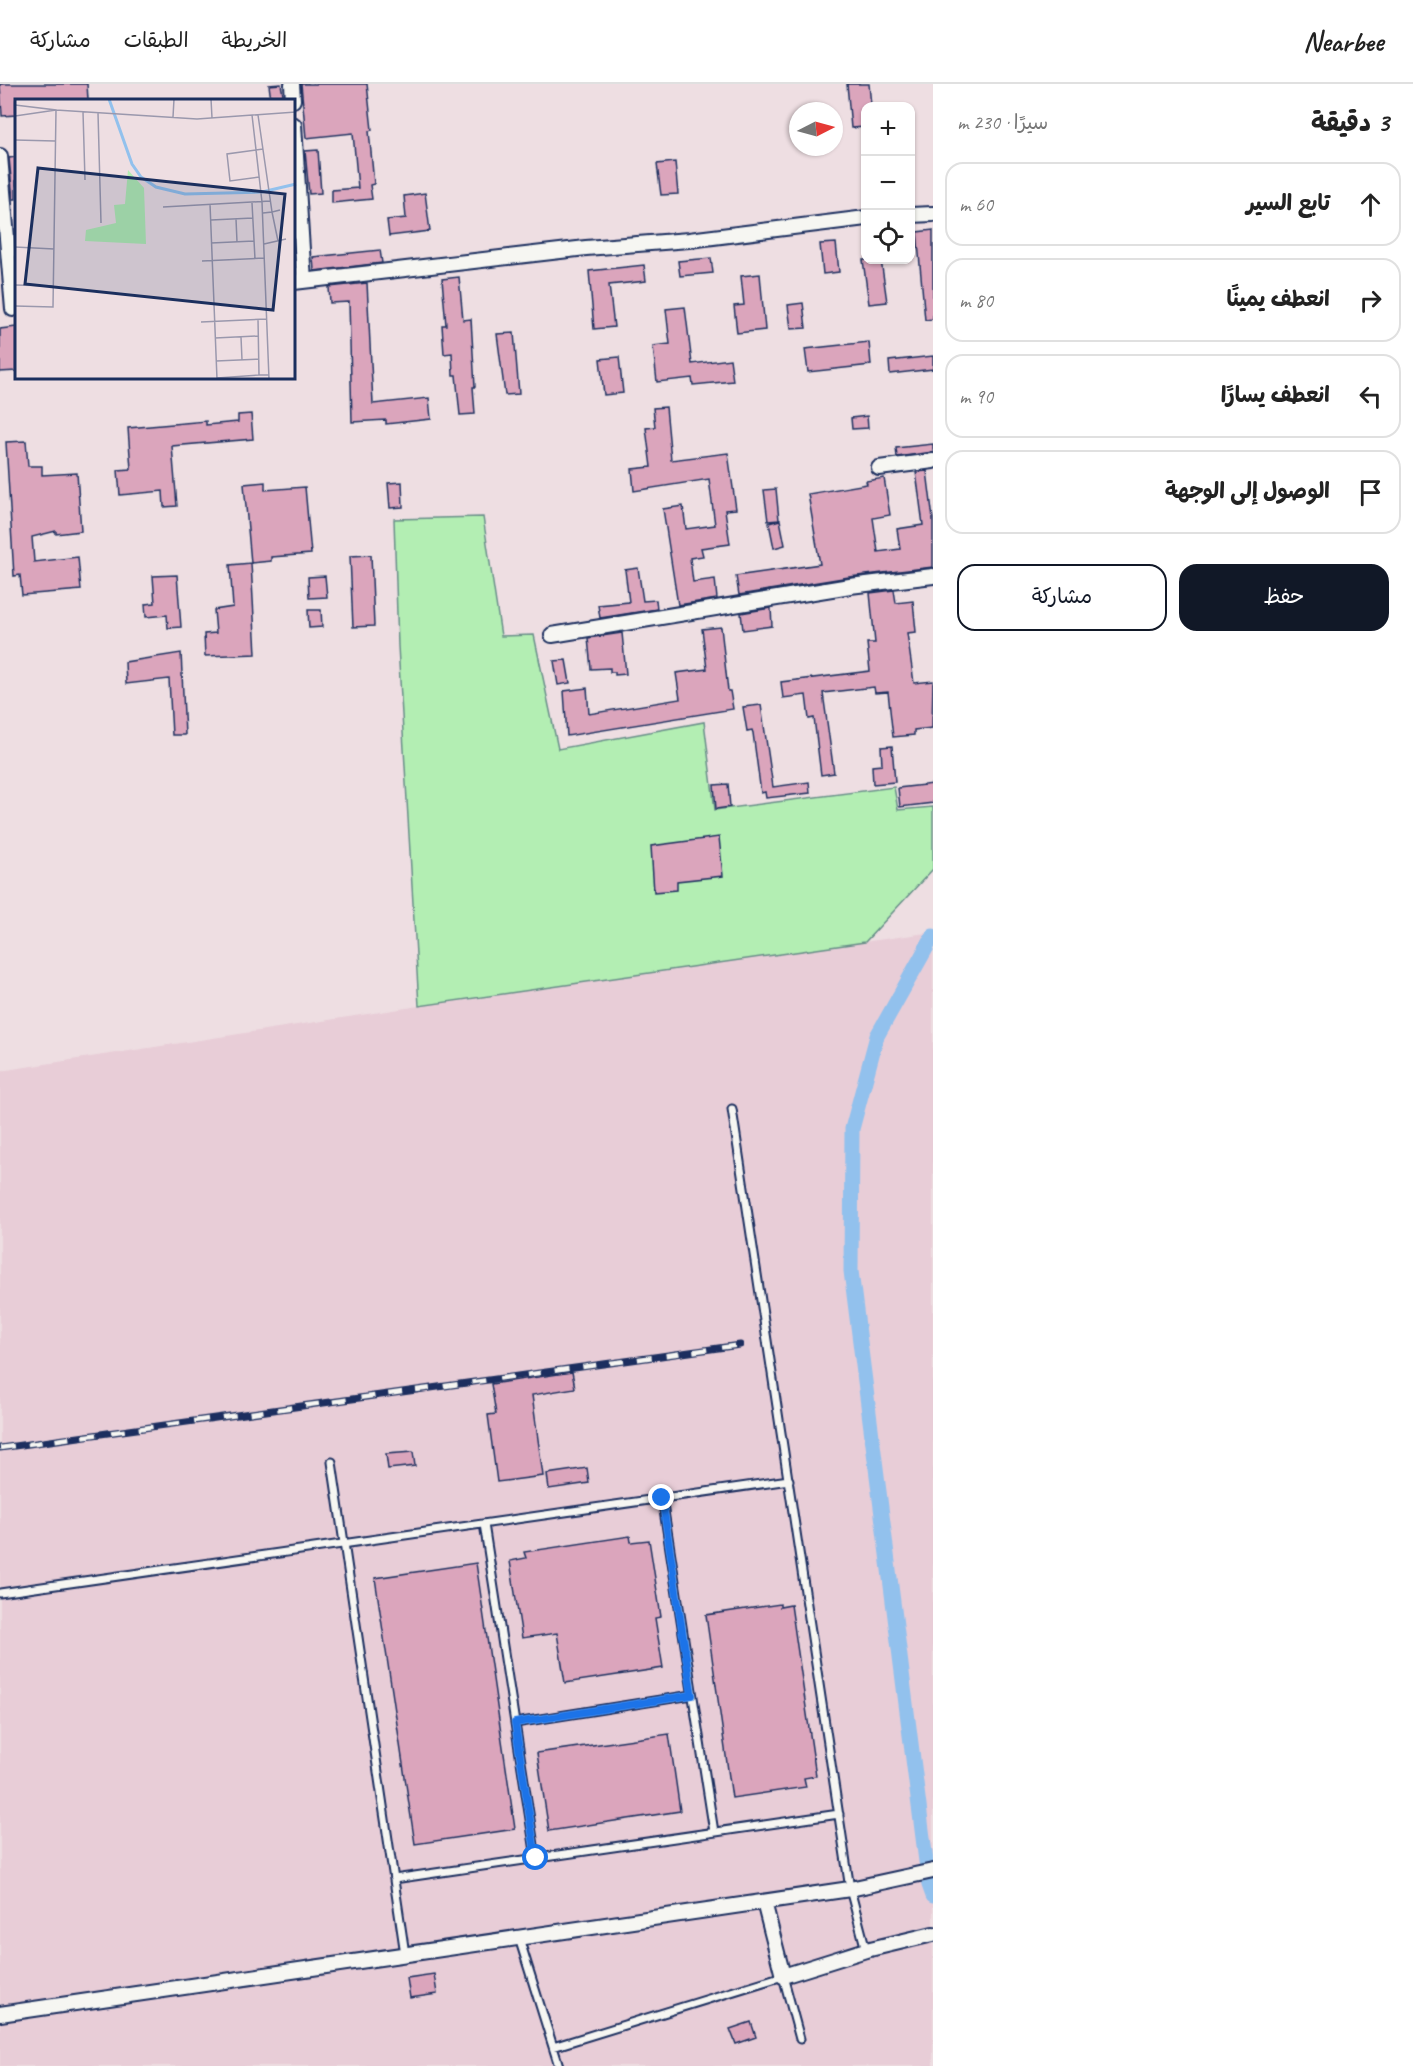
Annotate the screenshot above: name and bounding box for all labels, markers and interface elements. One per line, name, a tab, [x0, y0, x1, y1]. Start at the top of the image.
text: Nearbee	[1303, 24, 1383, 59]
text: مشاركة	[30, 27, 91, 53]
text: الطبقات	[124, 27, 189, 53]
text: الخريطة	[222, 27, 287, 53]
inset map	[15, 99, 296, 380]
north arrow	[789, 102, 843, 156]
map controls	[861, 102, 915, 264]
button: +	[861, 102, 915, 156]
text: 3 دقيقة	[1311, 106, 1389, 139]
text: سيرًا · 230 m	[957, 110, 1048, 135]
button: −	[861, 156, 915, 210]
icon: ahead	[1354, 188, 1387, 221]
text: تابع السير	[1246, 189, 1330, 217]
text: 60 m	[959, 192, 993, 217]
button: locate	[861, 210, 915, 264]
icon: right	[1354, 284, 1387, 317]
text: انعطف يمينًا	[1226, 285, 1330, 313]
text: 80 m	[959, 288, 993, 313]
icon: left	[1354, 380, 1387, 413]
text: انعطف يسارًا	[1221, 381, 1330, 409]
text: 90 m	[959, 384, 993, 409]
icon: arrive	[1354, 476, 1387, 509]
text: الوصول إلى الوجهة	[1165, 477, 1330, 505]
button: مشاركة	[957, 564, 1167, 631]
button: حفظ	[1179, 564, 1389, 631]
route end	[648, 1484, 674, 1510]
route start	[522, 1844, 548, 1870]

